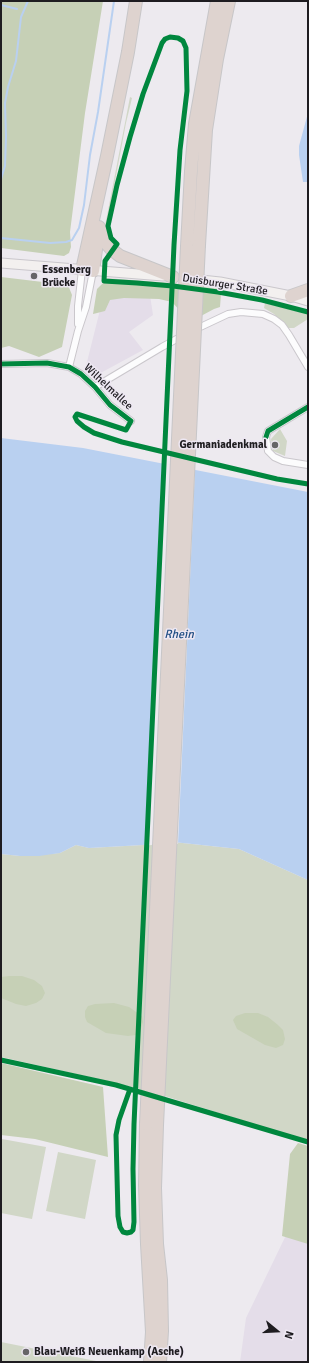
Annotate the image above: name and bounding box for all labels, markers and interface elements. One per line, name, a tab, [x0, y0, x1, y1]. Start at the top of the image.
place label: Essenberg Brücke	[42, 263, 91, 289]
marker: Essenberg Brücke	[29, 271, 39, 281]
street label: Duisburger Straße	[181, 272, 269, 298]
street label: Wilhelmallee	[81, 361, 135, 413]
place label: Germaniadenkmal	[179, 438, 267, 452]
marker: Germaniadenkmal	[270, 440, 280, 450]
water label: Rhein	[164, 628, 194, 642]
north arrow	[257, 1311, 297, 1351]
text: N	[282, 1329, 296, 1341]
place label: Blau-Weiß Neuenkamp (Asche)	[34, 1345, 184, 1359]
marker: Blau-Weiß Neuenkamp (Asche)	[21, 1347, 31, 1357]

